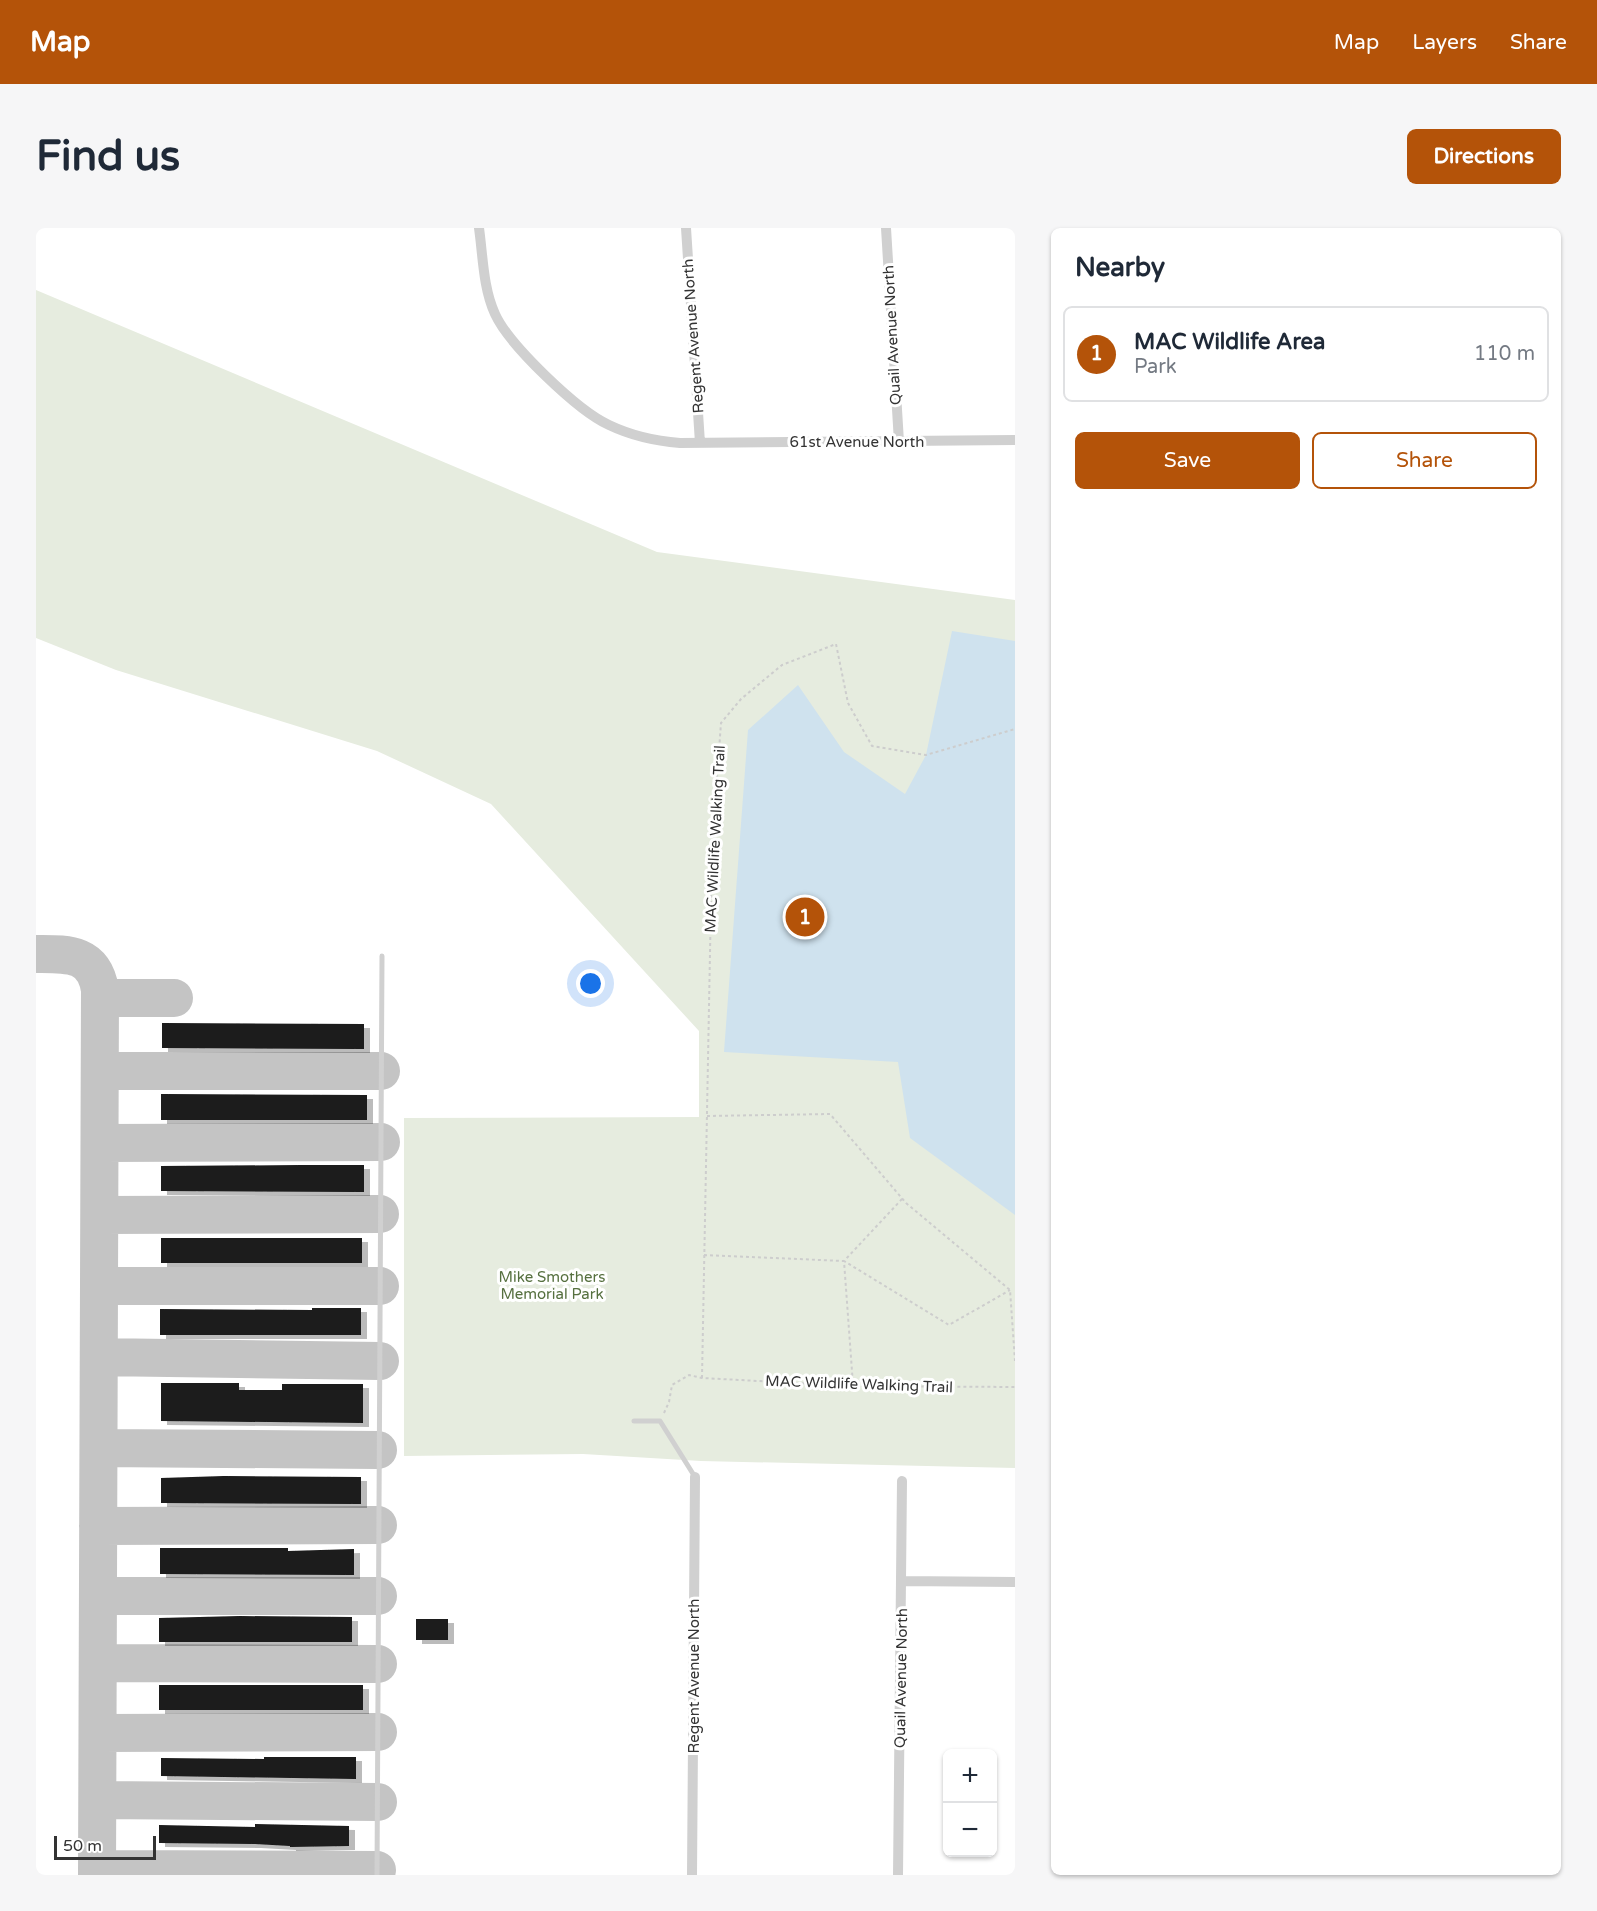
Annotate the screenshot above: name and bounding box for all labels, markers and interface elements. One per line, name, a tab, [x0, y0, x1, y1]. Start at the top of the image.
text: Map	[30, 25, 90, 59]
text: Map	[1334, 30, 1379, 55]
text: Layers	[1412, 30, 1477, 55]
text: Share	[1510, 30, 1567, 55]
button: Directions	[1407, 129, 1561, 184]
text: Find us	[36, 131, 180, 182]
text: Nearby	[1075, 252, 1165, 283]
street label: Regent Avenue North	[679, 258, 707, 414]
street label: Quail Avenue North	[879, 265, 905, 405]
text: MAC Wildlife Area	[1134, 329, 1325, 355]
text: 1	[1090, 342, 1103, 366]
text: 110 m	[1474, 342, 1535, 366]
text: Park	[1134, 355, 1177, 379]
button: Save	[1075, 432, 1300, 489]
button: Share	[1312, 432, 1537, 489]
street label: 61st Avenue North	[790, 433, 924, 451]
street label: MAC Wildlife Walking Trail	[701, 745, 729, 933]
pin: 1	[786, 894, 824, 940]
your location	[576, 969, 605, 998]
park label: Mike Smothers Memorial Park	[499, 1268, 605, 1303]
street label: MAC Wildlife Walking Trail	[765, 1372, 953, 1396]
street label: Regent Avenue North	[685, 1599, 703, 1753]
street label: Quail Avenue North	[891, 1608, 911, 1748]
map controls	[943, 1749, 997, 1857]
button: +	[943, 1749, 997, 1803]
button: −	[943, 1803, 997, 1857]
scale bar	[54, 1833, 156, 1860]
text: 50 m	[63, 1836, 102, 1856]

